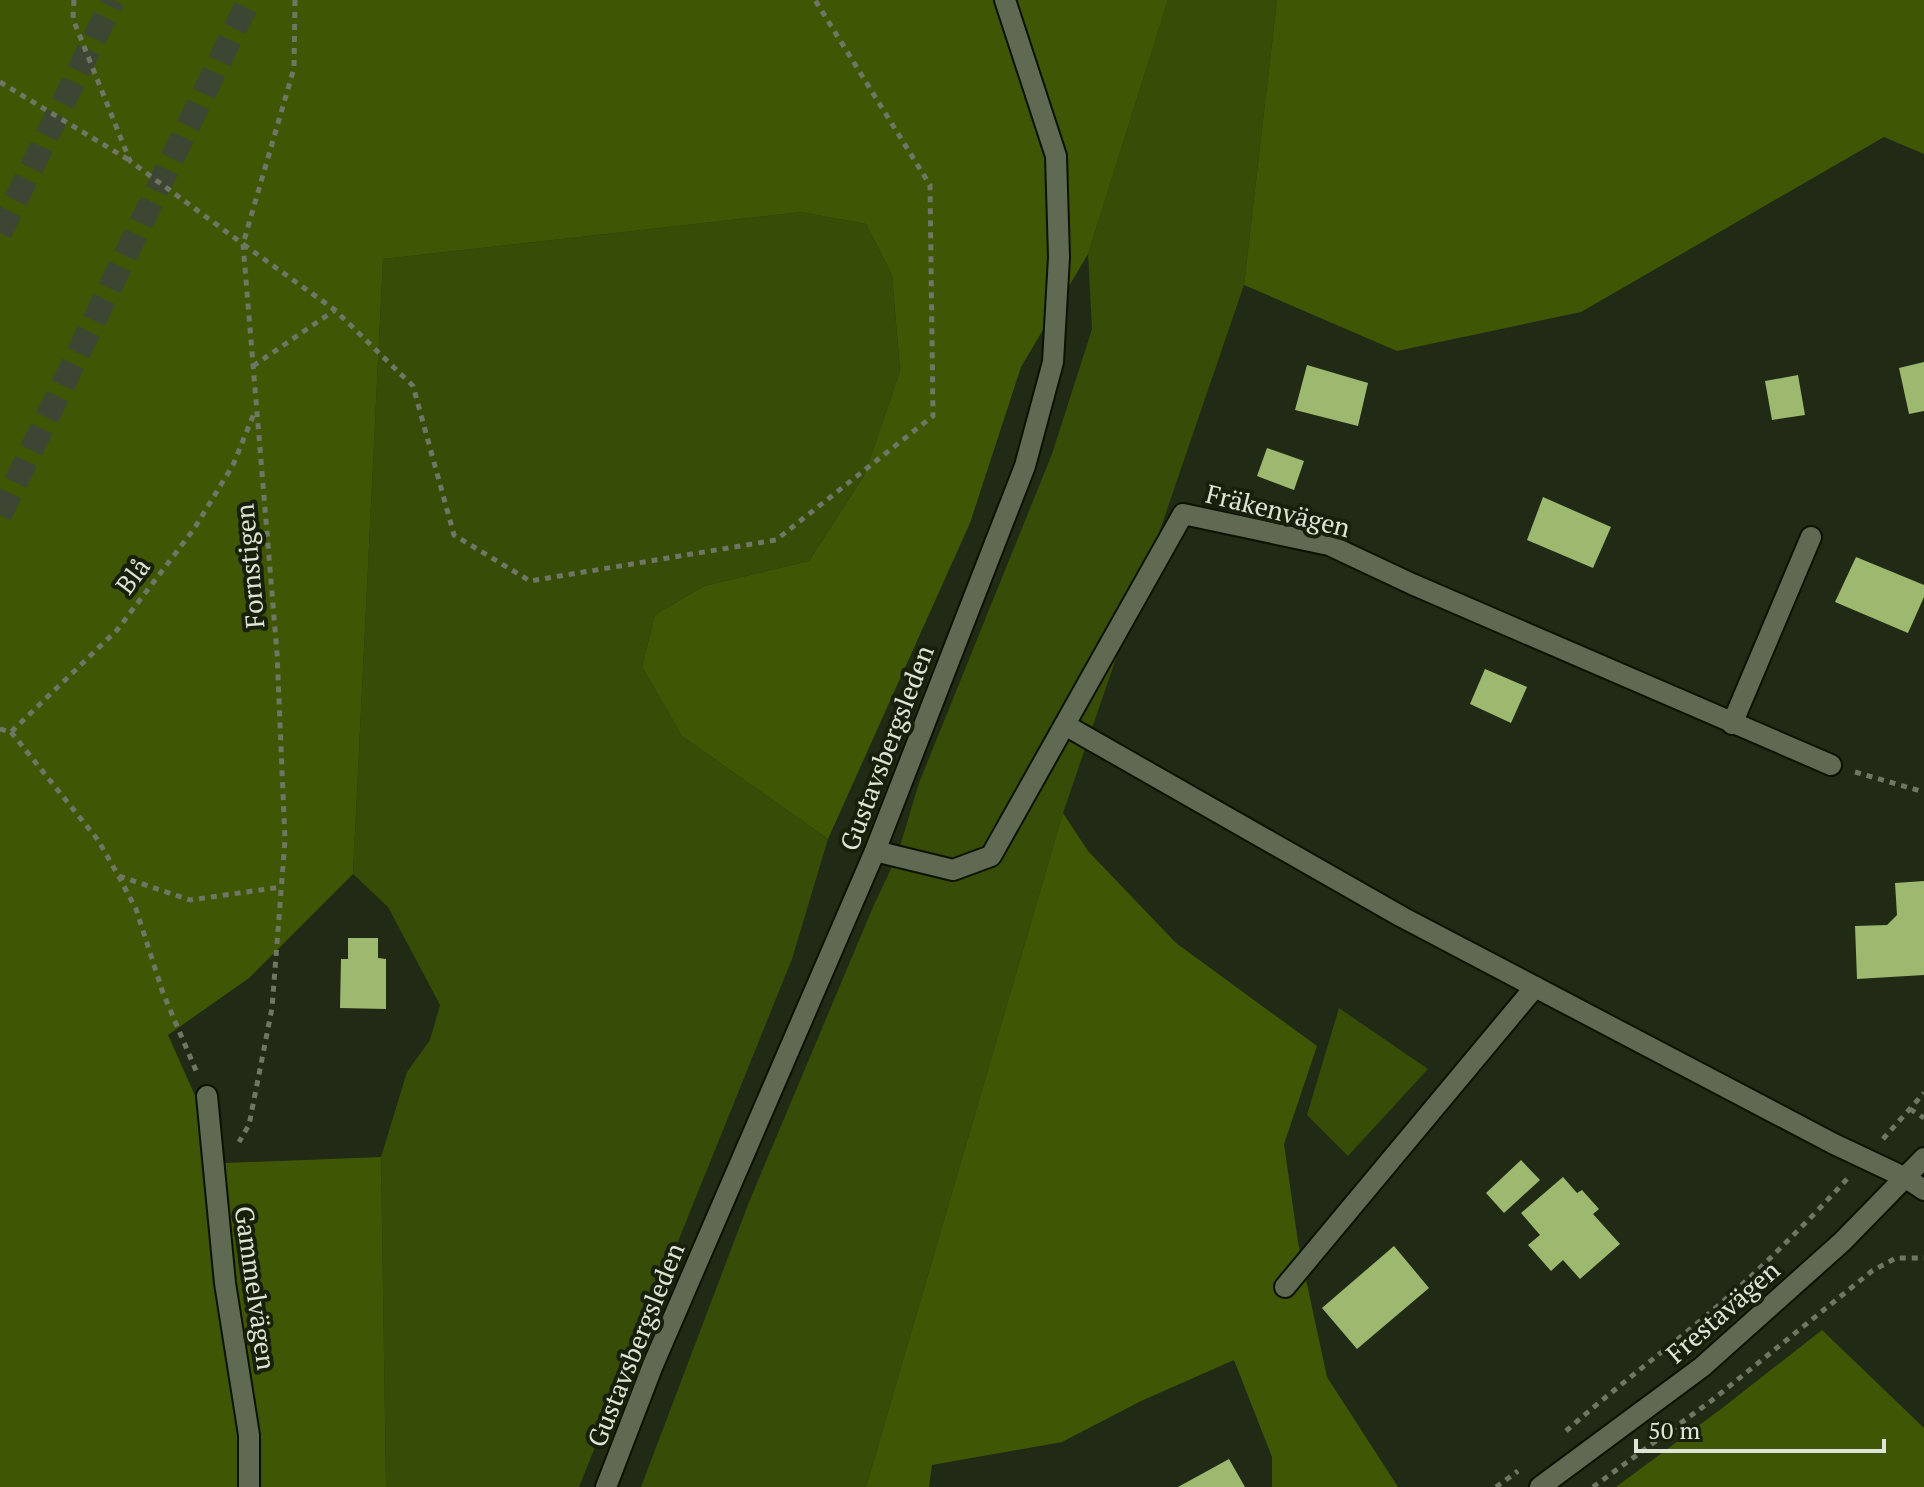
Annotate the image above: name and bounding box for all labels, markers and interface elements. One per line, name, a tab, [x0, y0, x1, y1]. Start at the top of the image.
street label: Fräkenvägen	[1203, 476, 1354, 544]
street label: Fornstigen	[227, 502, 271, 630]
street label: Blå	[108, 550, 157, 600]
street label: Gustavsbergsleden	[831, 640, 941, 855]
street label: Gammelvägen	[228, 1204, 284, 1372]
street label: Gustavsbergsleden	[579, 1238, 692, 1452]
street label: Frestavägen	[1658, 1253, 1786, 1370]
scale bar	[1636, 1403, 1884, 1453]
text: 50 m	[1648, 1414, 1700, 1446]

